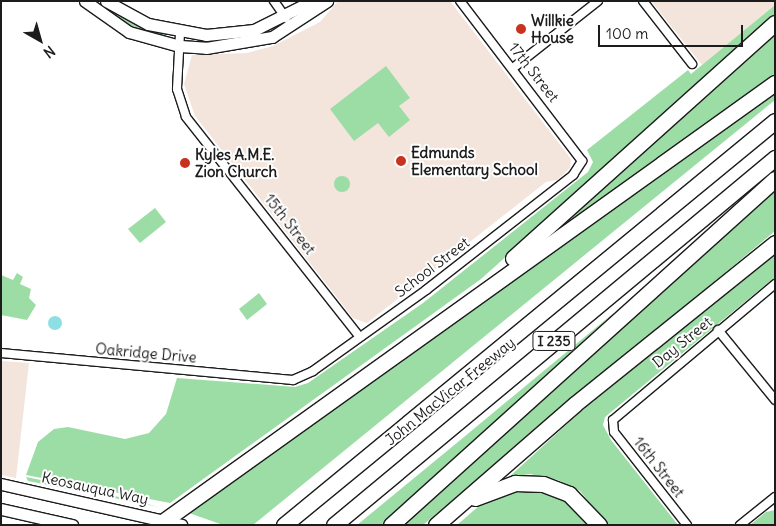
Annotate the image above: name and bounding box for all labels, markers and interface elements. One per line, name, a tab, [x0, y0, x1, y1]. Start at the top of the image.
place label: Willkie House	[531, 11, 574, 46]
north arrow	[15, 15, 65, 65]
scale bar	[601, 15, 746, 47]
marker: Willkie House	[515, 23, 527, 35]
text: 100 m	[606, 24, 648, 43]
street label: 17th Street	[505, 39, 563, 105]
text: N	[40, 42, 59, 62]
place label: Edmunds Elementary School	[411, 143, 538, 178]
place label: Kyles A.M.E. Zion Church	[195, 145, 277, 180]
marker: Edmunds Elementary School	[395, 155, 407, 167]
marker: Kyles A.M.E. Zion Church	[179, 157, 191, 169]
street label: 15th Street	[261, 190, 319, 258]
street label: School Street	[391, 233, 473, 301]
street label: Day Street	[649, 313, 715, 371]
road number: I 235	[532, 330, 576, 352]
street label: John MacVicar Freeway	[382, 333, 518, 449]
street label: Oakridge Drive	[95, 340, 197, 366]
street label: 16th Street	[630, 433, 688, 501]
street label: Keosauqua Way	[40, 468, 150, 508]

